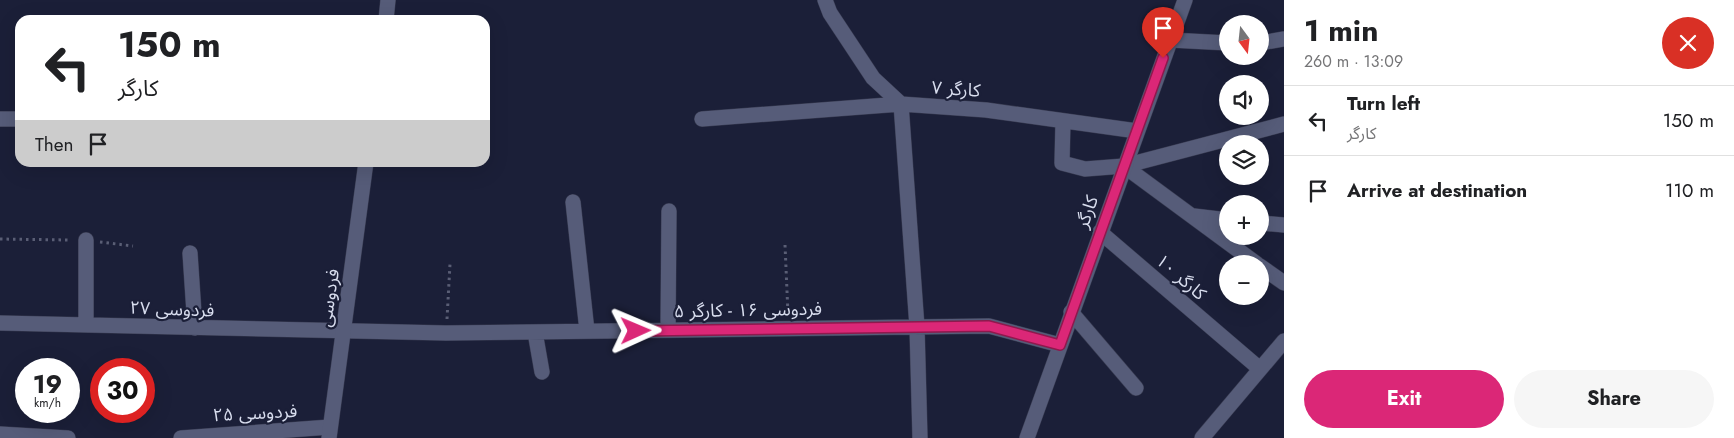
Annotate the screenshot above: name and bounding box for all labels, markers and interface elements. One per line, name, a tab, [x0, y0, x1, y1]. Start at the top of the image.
pin	[1142, 7, 1184, 58]
text: 1 min	[1304, 9, 1378, 52]
icon: arrive	[1149, 14, 1177, 42]
north arrow	[1219, 15, 1269, 65]
map controls	[1219, 15, 1269, 305]
button: close	[1662, 17, 1714, 69]
text: 150 m	[118, 20, 221, 70]
icon: left	[35, 35, 100, 100]
text: 260 m · 13:09	[1304, 50, 1403, 73]
text: کارگر	[118, 72, 158, 104]
street label: کارگر ۷	[931, 74, 982, 104]
button: sound	[1219, 75, 1269, 125]
text: Turn left	[1347, 90, 1420, 117]
icon: left	[1304, 107, 1332, 135]
text: 150 m	[1663, 107, 1714, 134]
text: کارگر	[1347, 122, 1376, 145]
icon: arrive	[84, 130, 112, 158]
text: Then	[35, 131, 74, 158]
button: layers	[1219, 135, 1269, 185]
icon: arrive	[1304, 177, 1332, 205]
text: Arrive at destination	[1347, 177, 1527, 204]
text: 110 m	[1665, 177, 1714, 204]
street label: کارگر	[1069, 191, 1105, 233]
button: +	[1219, 195, 1269, 245]
street label: کارگر ۱۰	[1150, 248, 1212, 307]
button: −	[1219, 255, 1269, 305]
street label: فردوسی	[312, 267, 346, 329]
street label: فردوسی ۲۷	[129, 295, 215, 323]
street label: فردوسی ۱۶ - کارگر ۵	[674, 296, 822, 324]
position arrow	[609, 304, 661, 356]
speed limit sign: 30	[90, 358, 155, 423]
text: 19	[33, 366, 62, 402]
button: Exit	[1304, 370, 1504, 428]
button: Share	[1514, 370, 1714, 428]
text: km/h	[34, 394, 61, 412]
street label: فردوسی ۲۵	[212, 398, 298, 428]

